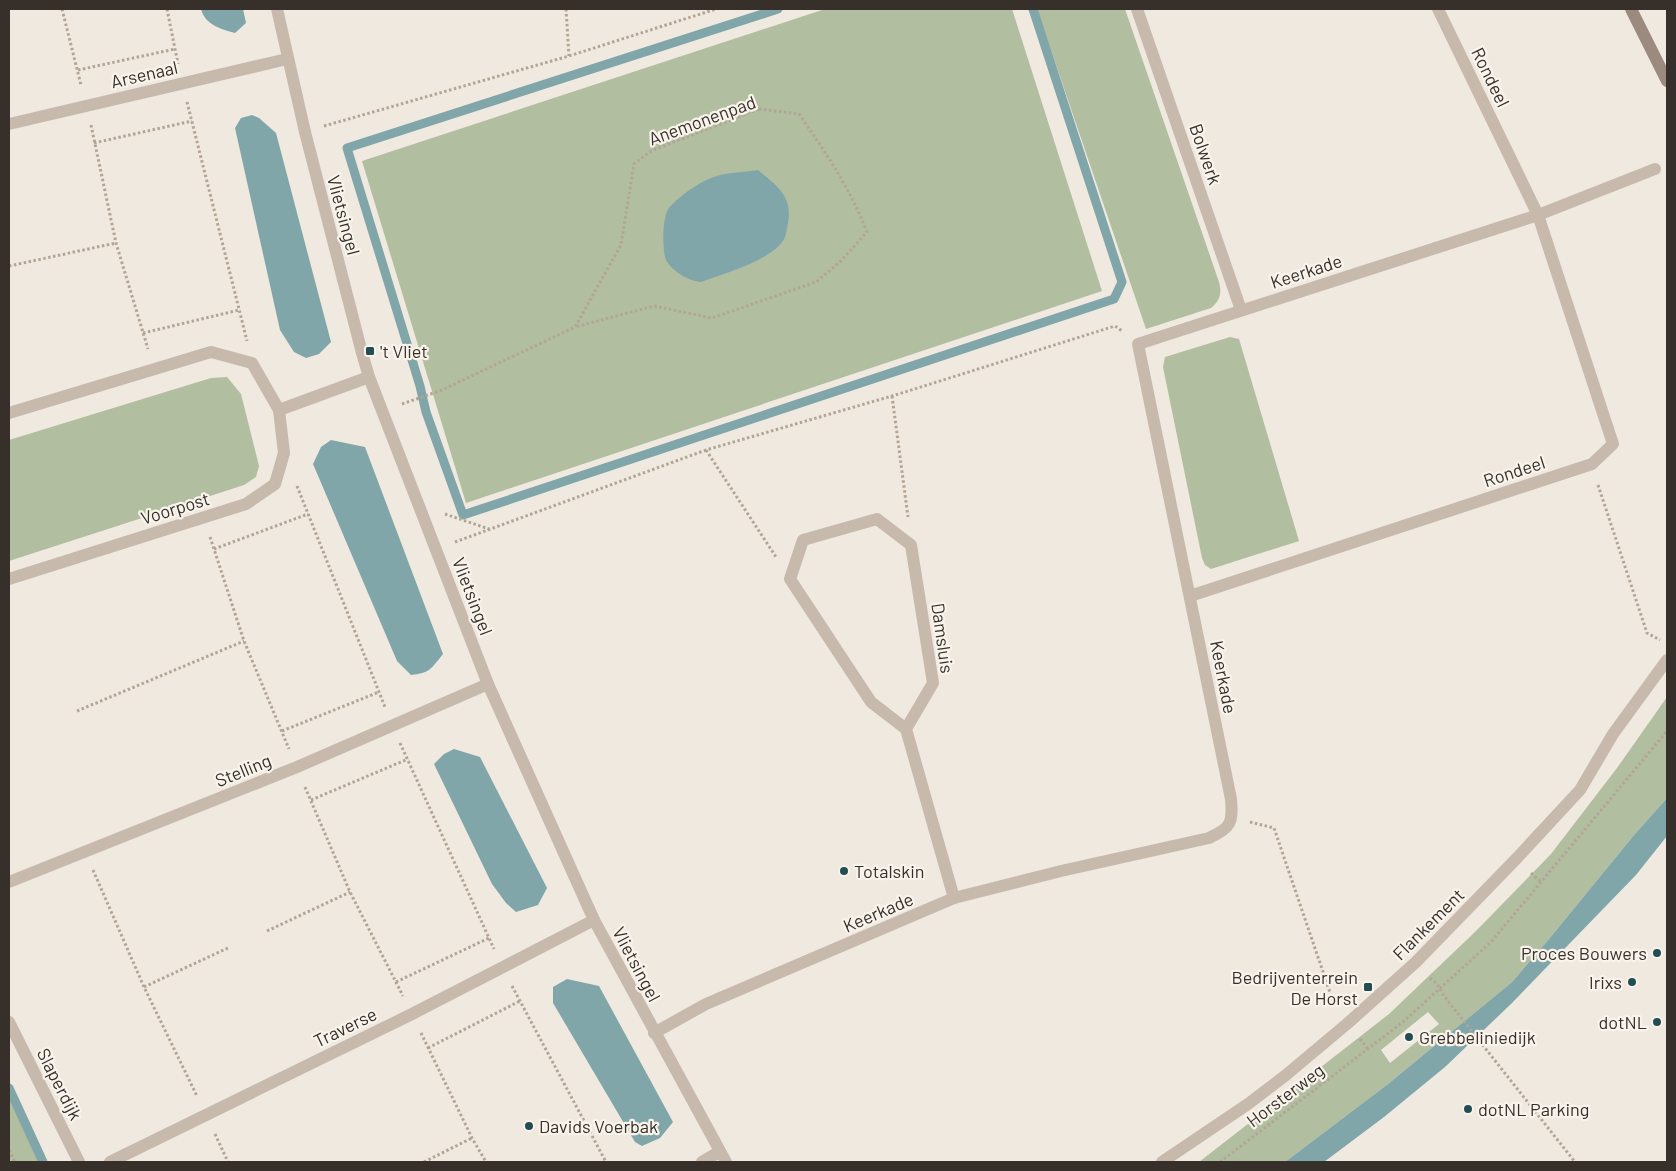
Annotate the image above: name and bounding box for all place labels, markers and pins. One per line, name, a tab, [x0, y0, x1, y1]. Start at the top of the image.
place label: 't Vliet	[380, 340, 428, 362]
marker: 't Vliet	[364, 345, 376, 357]
place label: Totalskin	[854, 860, 925, 882]
marker: Totalskin	[838, 865, 850, 877]
place label: Proces Bouwers	[1521, 942, 1647, 964]
marker: Proces Bouwers	[1651, 947, 1663, 959]
place label: Bedrijventerrein De Horst	[1231, 966, 1358, 1009]
place label: Irixs	[1589, 971, 1622, 993]
marker: Irixs	[1626, 976, 1638, 988]
marker: Bedrijventerrein De Horst	[1362, 981, 1374, 993]
place label: dotNL	[1599, 1011, 1647, 1033]
marker: dotNL	[1651, 1016, 1663, 1028]
place label: Grebbeliniedijk	[1419, 1026, 1536, 1048]
marker: Grebbeliniedijk	[1403, 1031, 1415, 1043]
place label: dotNL Parking	[1478, 1098, 1589, 1120]
marker: dotNL Parking	[1462, 1103, 1474, 1115]
place label: Davids Voerbak	[539, 1115, 658, 1137]
marker: Davids Voerbak	[523, 1120, 535, 1132]

